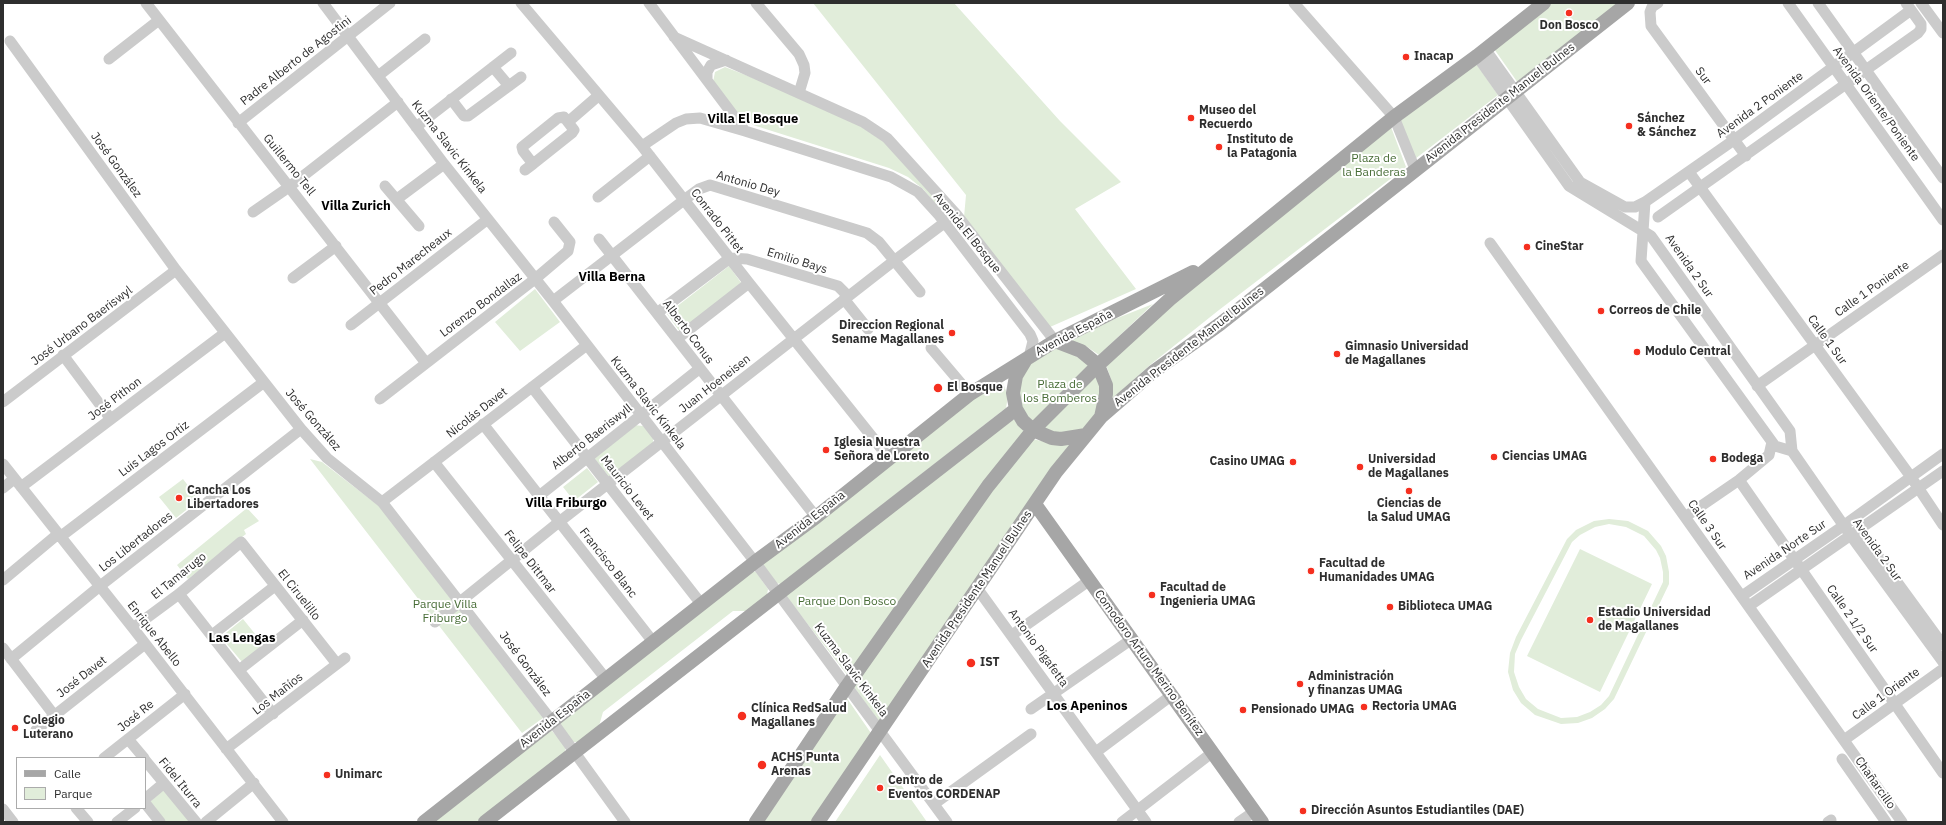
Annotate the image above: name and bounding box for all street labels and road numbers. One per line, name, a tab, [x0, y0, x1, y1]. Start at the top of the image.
street label: Padre Alberto de Agostini	[238, 13, 354, 109]
street label: Avenida Presidente Manuel Bulnes	[1422, 40, 1578, 166]
street label: Avenida Oriente/Poniente	[1830, 44, 1922, 164]
street label: Sur	[1692, 64, 1714, 88]
street label: Avenida 2 Poniente	[1714, 69, 1806, 141]
street label: Kuzma Slavic Kinkela	[408, 98, 490, 196]
street label: José González	[87, 129, 145, 201]
street label: Guillermo Tell	[260, 131, 318, 199]
street label: Antonio Dey	[715, 168, 781, 200]
street label: Conrado Pittet	[687, 186, 747, 256]
street label: Avenida El Bosque	[930, 190, 1004, 276]
street label: Pedro Marecheaux	[367, 225, 455, 299]
street label: Avenida 2 Sur	[1662, 232, 1716, 300]
street label: Emilio Bays	[765, 245, 829, 277]
street label: Calle 1 Poniente	[1832, 258, 1912, 320]
street label: Lorenzo Bondallaz	[437, 270, 525, 340]
street label: José Urbano Baeriswyl	[29, 283, 135, 369]
street label: Avenida Presidente Manuel Bulnes	[1111, 284, 1267, 410]
street label: Alberto Conus	[659, 297, 717, 367]
street label: Avenida España	[1033, 307, 1115, 359]
street label: Calle 1 Sur	[1804, 312, 1850, 368]
street label: Juan Hoeneisen	[677, 352, 753, 416]
street label: Kuzma Slavic Kinkela	[607, 354, 689, 452]
street label: José Pithon	[86, 374, 144, 424]
street label: Nicolás Davet	[444, 385, 510, 441]
street label: José González	[282, 386, 344, 454]
street label: Alberto Baeriswyll	[549, 401, 635, 473]
street label: Luis Lagos Ortiz	[116, 418, 192, 480]
street label: Mauricio Levet	[597, 453, 657, 523]
street label: Avenida España	[772, 488, 848, 552]
street label: Calle 3 Sur	[1684, 497, 1730, 553]
street label: Avenida Presidente Manuel Bulnes	[919, 508, 1035, 670]
street label: Los Libertadores	[96, 509, 176, 575]
street label: Avenida 2 Sur	[1849, 516, 1905, 584]
street label: Avenida Norte Sur	[1741, 517, 1829, 583]
street label: Francisco Blanc	[576, 525, 640, 601]
street label: Felipe Dittmar	[501, 528, 559, 596]
street label: El Tamarugo	[149, 549, 209, 603]
street label: El Ciruelillo	[275, 567, 323, 623]
street label: Calle 2 1/2 Sur	[1823, 582, 1881, 656]
street label: Comodoro Arturo Merino Benítez	[1091, 587, 1207, 739]
street label: Enrique Abello	[124, 599, 184, 669]
street label: Antonio Pigafetta	[1005, 606, 1071, 690]
street label: Kuzma Slavic Kinkela	[811, 620, 891, 720]
street label: José González	[496, 629, 554, 699]
street label: José Davet	[54, 653, 110, 701]
street label: Calle 1 Oriente	[1849, 665, 1923, 723]
street label: Los Mañíos	[250, 670, 306, 718]
street label: Avenida España	[517, 687, 593, 751]
street label: José Re	[115, 697, 157, 735]
street label: Chañarcillo	[1852, 754, 1898, 812]
street label: Fidel Iturra	[155, 755, 205, 811]

